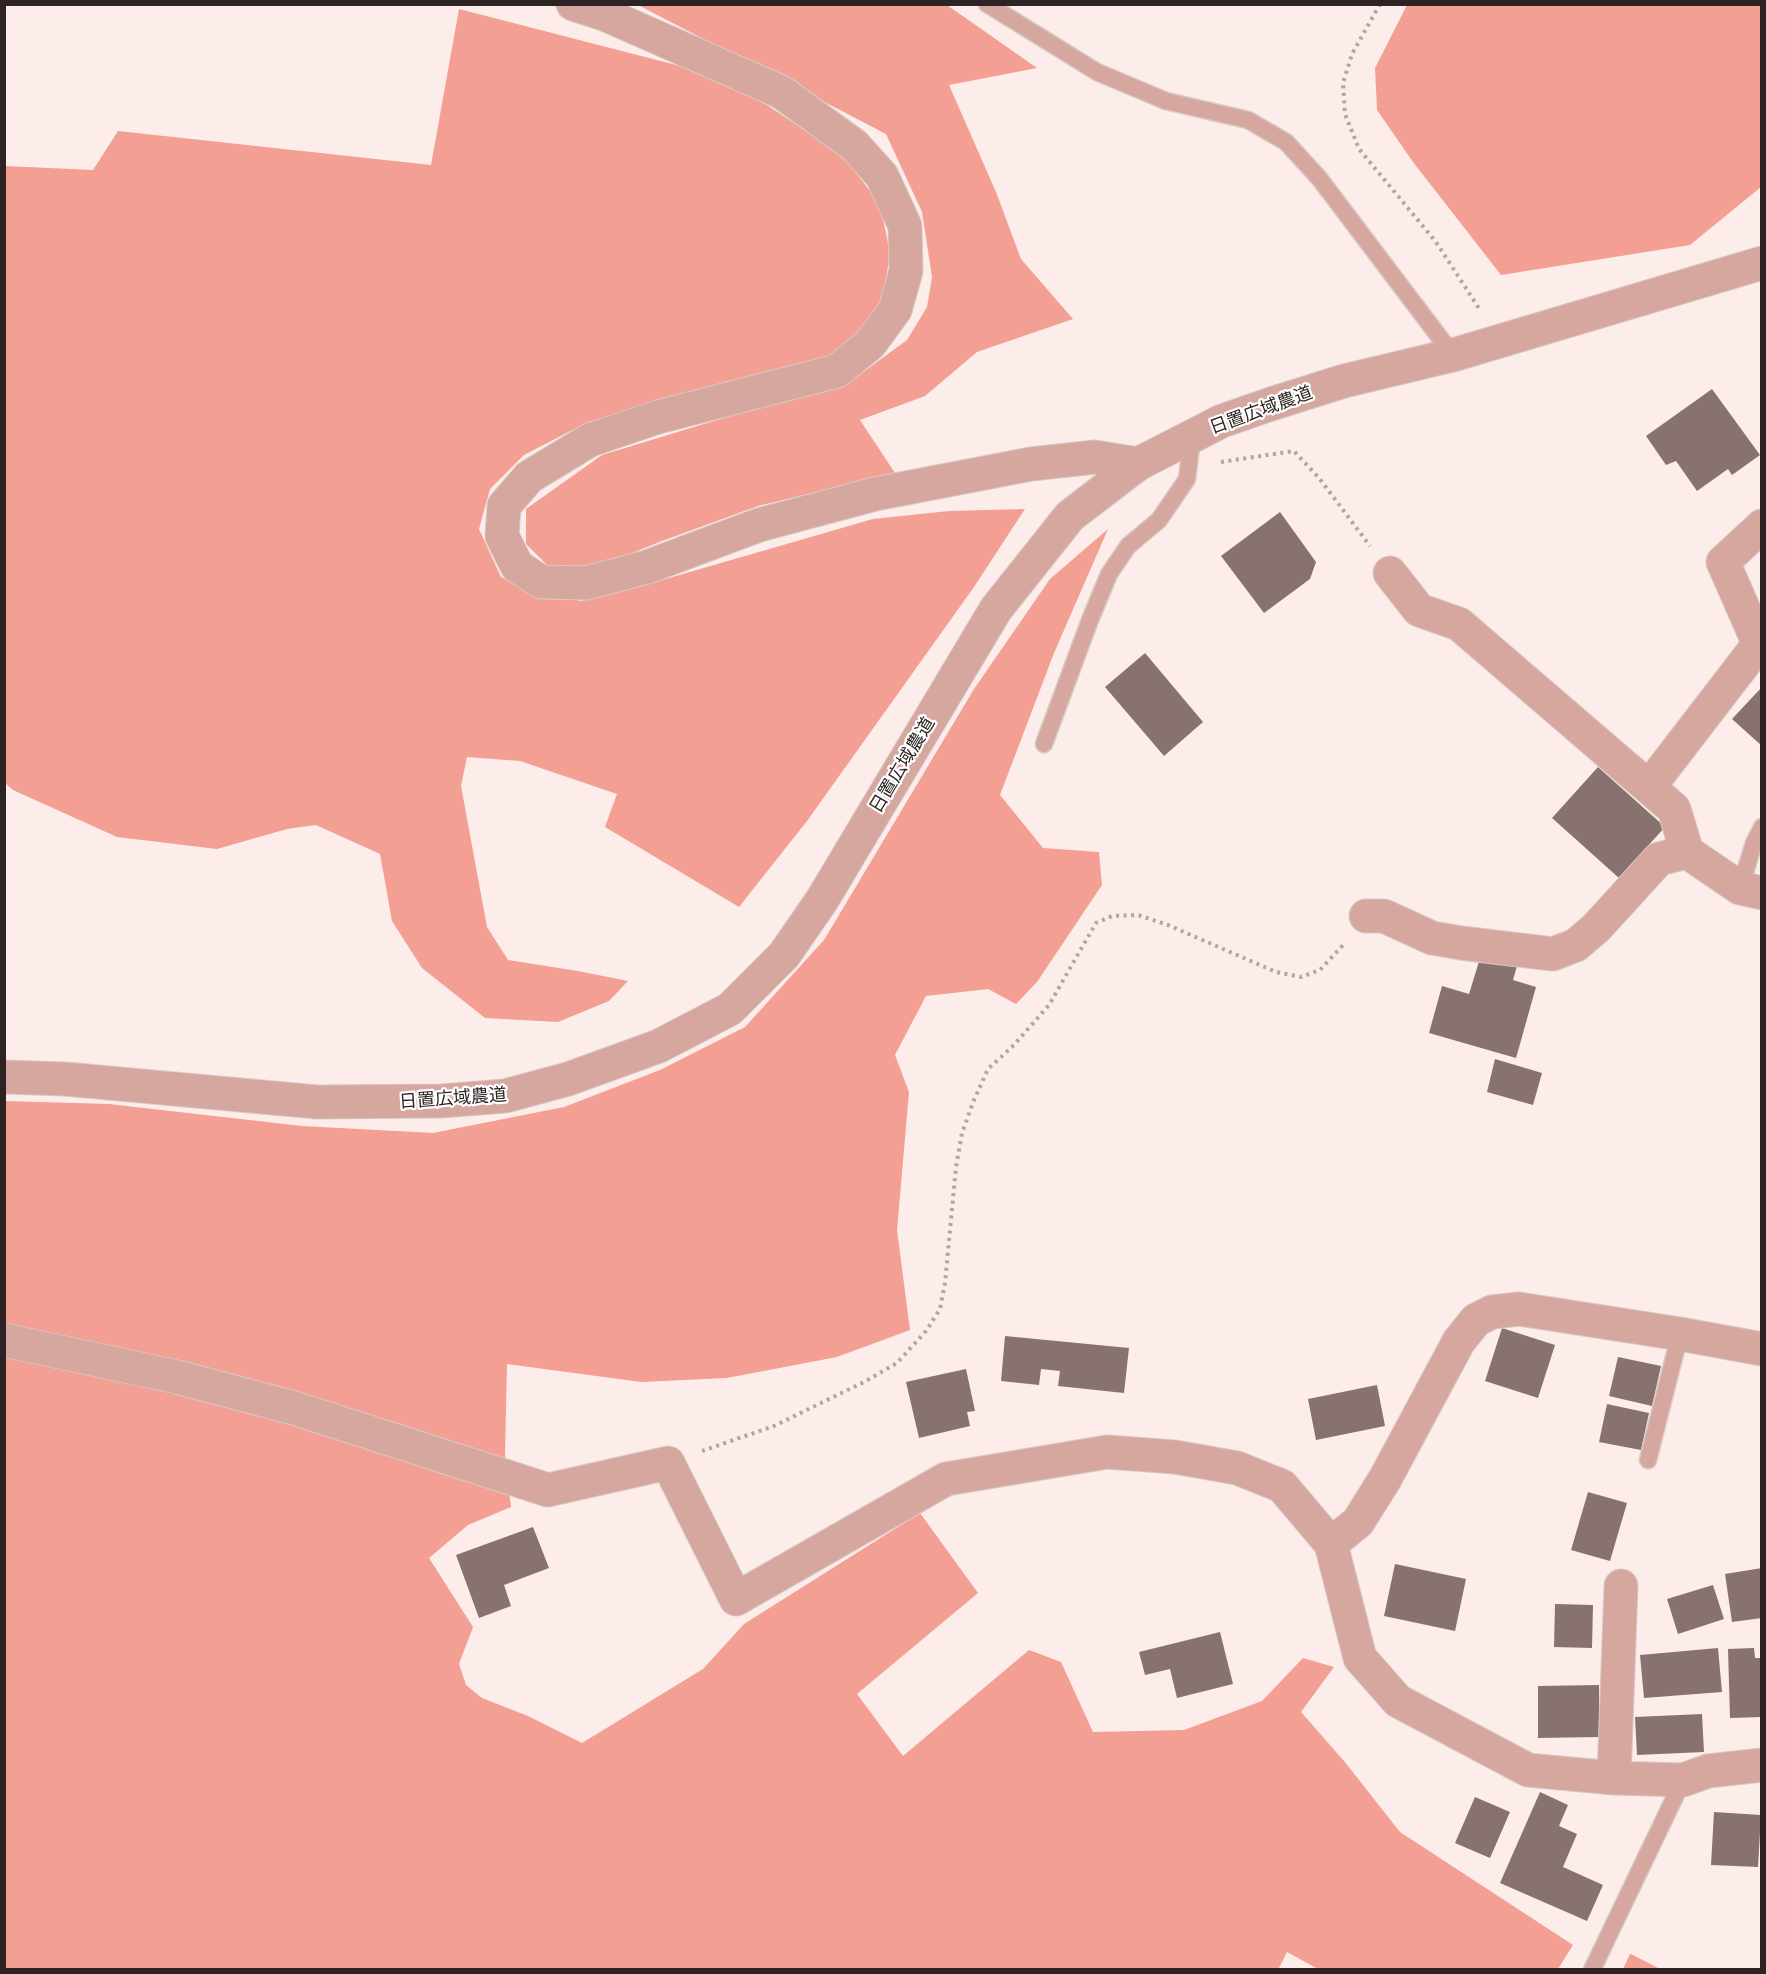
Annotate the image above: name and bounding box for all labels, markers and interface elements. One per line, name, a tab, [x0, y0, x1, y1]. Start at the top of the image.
street label: 日置広域農道	[1207, 381, 1315, 439]
street label: 日置広域農道	[865, 713, 939, 817]
street label: 日置広域農道	[398, 1083, 508, 1113]

